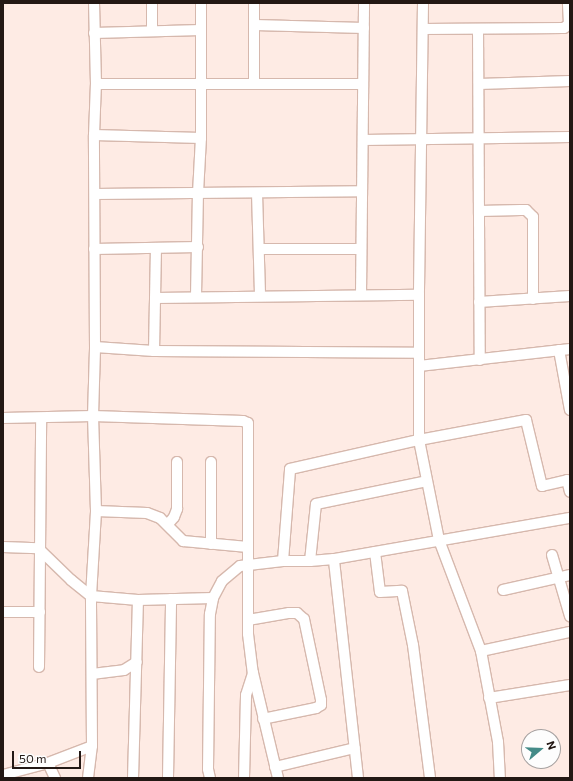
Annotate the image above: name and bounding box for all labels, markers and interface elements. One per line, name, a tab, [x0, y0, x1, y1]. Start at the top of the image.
north arrow	[521, 729, 561, 769]
text: N	[544, 739, 559, 751]
scale bar	[14, 743, 83, 769]
text: 50 m	[19, 751, 47, 765]

